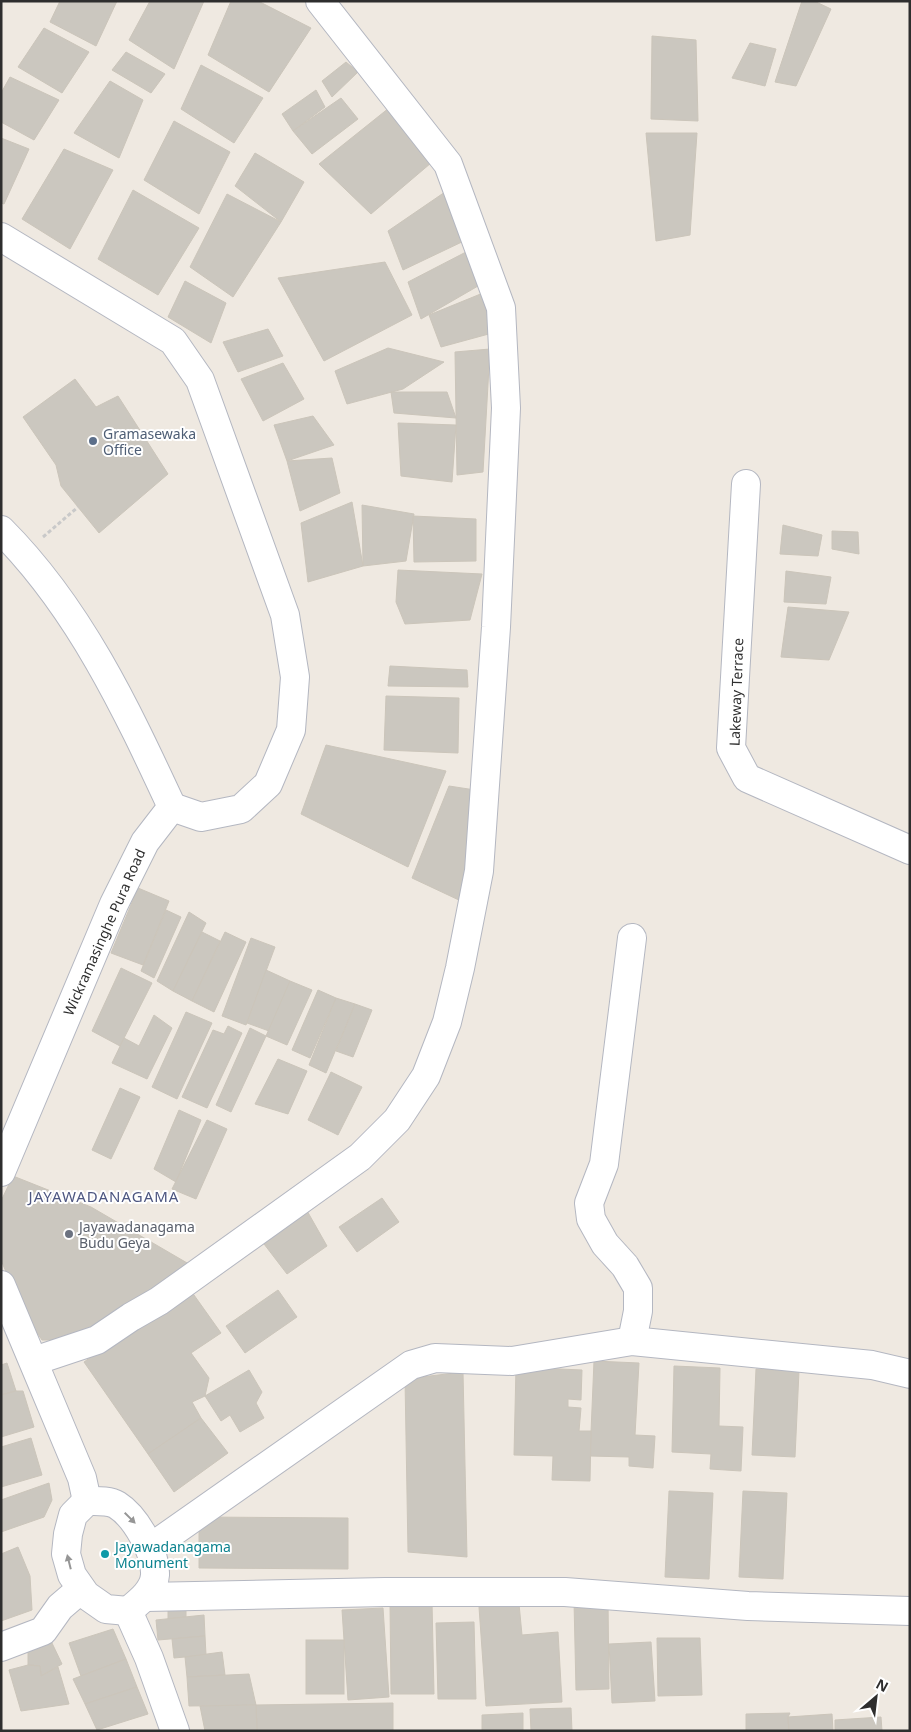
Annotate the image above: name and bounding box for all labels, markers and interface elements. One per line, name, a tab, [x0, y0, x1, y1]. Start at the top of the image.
place label: Gramasewaka Office	[103, 424, 196, 459]
marker: Gramasewaka Office	[87, 435, 99, 447]
street label: Lakeway Terrace	[725, 637, 747, 746]
street label: Wickramasinghe Pura Road	[59, 846, 149, 1018]
district label: JAYAWADANAGAMA	[27, 1186, 179, 1206]
place label: Jayawadanagama Budu Geya	[77, 1217, 195, 1252]
marker: Jayawadanagama Budu Geya	[63, 1228, 75, 1240]
one-way arrow	[123, 1512, 135, 1524]
place label: Jayawadanagama Monument	[113, 1537, 231, 1572]
marker: Jayawadanagama Monument	[99, 1548, 111, 1560]
one-way arrow	[64, 1555, 72, 1570]
north arrow	[851, 1672, 901, 1722]
text: N	[873, 1674, 892, 1696]

